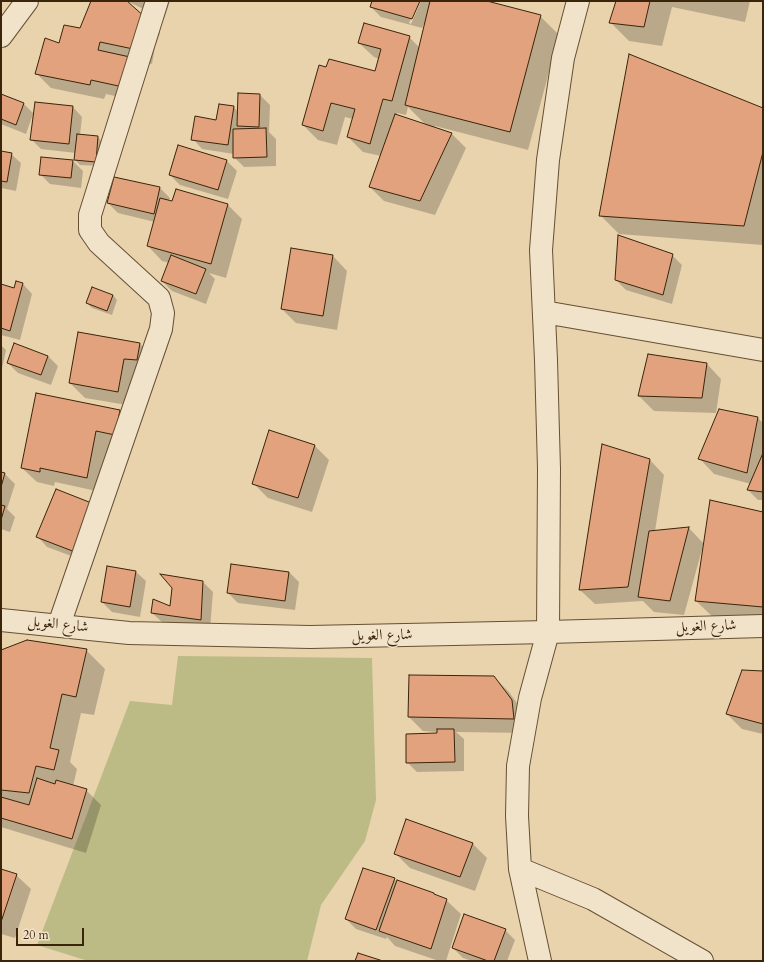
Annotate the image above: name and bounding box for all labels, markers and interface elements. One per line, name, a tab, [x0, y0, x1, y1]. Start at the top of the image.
street label: شارع الغويل	[27, 613, 89, 637]
street label: شارع الغويل	[675, 617, 737, 637]
street label: شارع الغويل	[351, 626, 413, 646]
scale bar	[18, 920, 86, 946]
text: 20 m	[23, 927, 49, 943]

